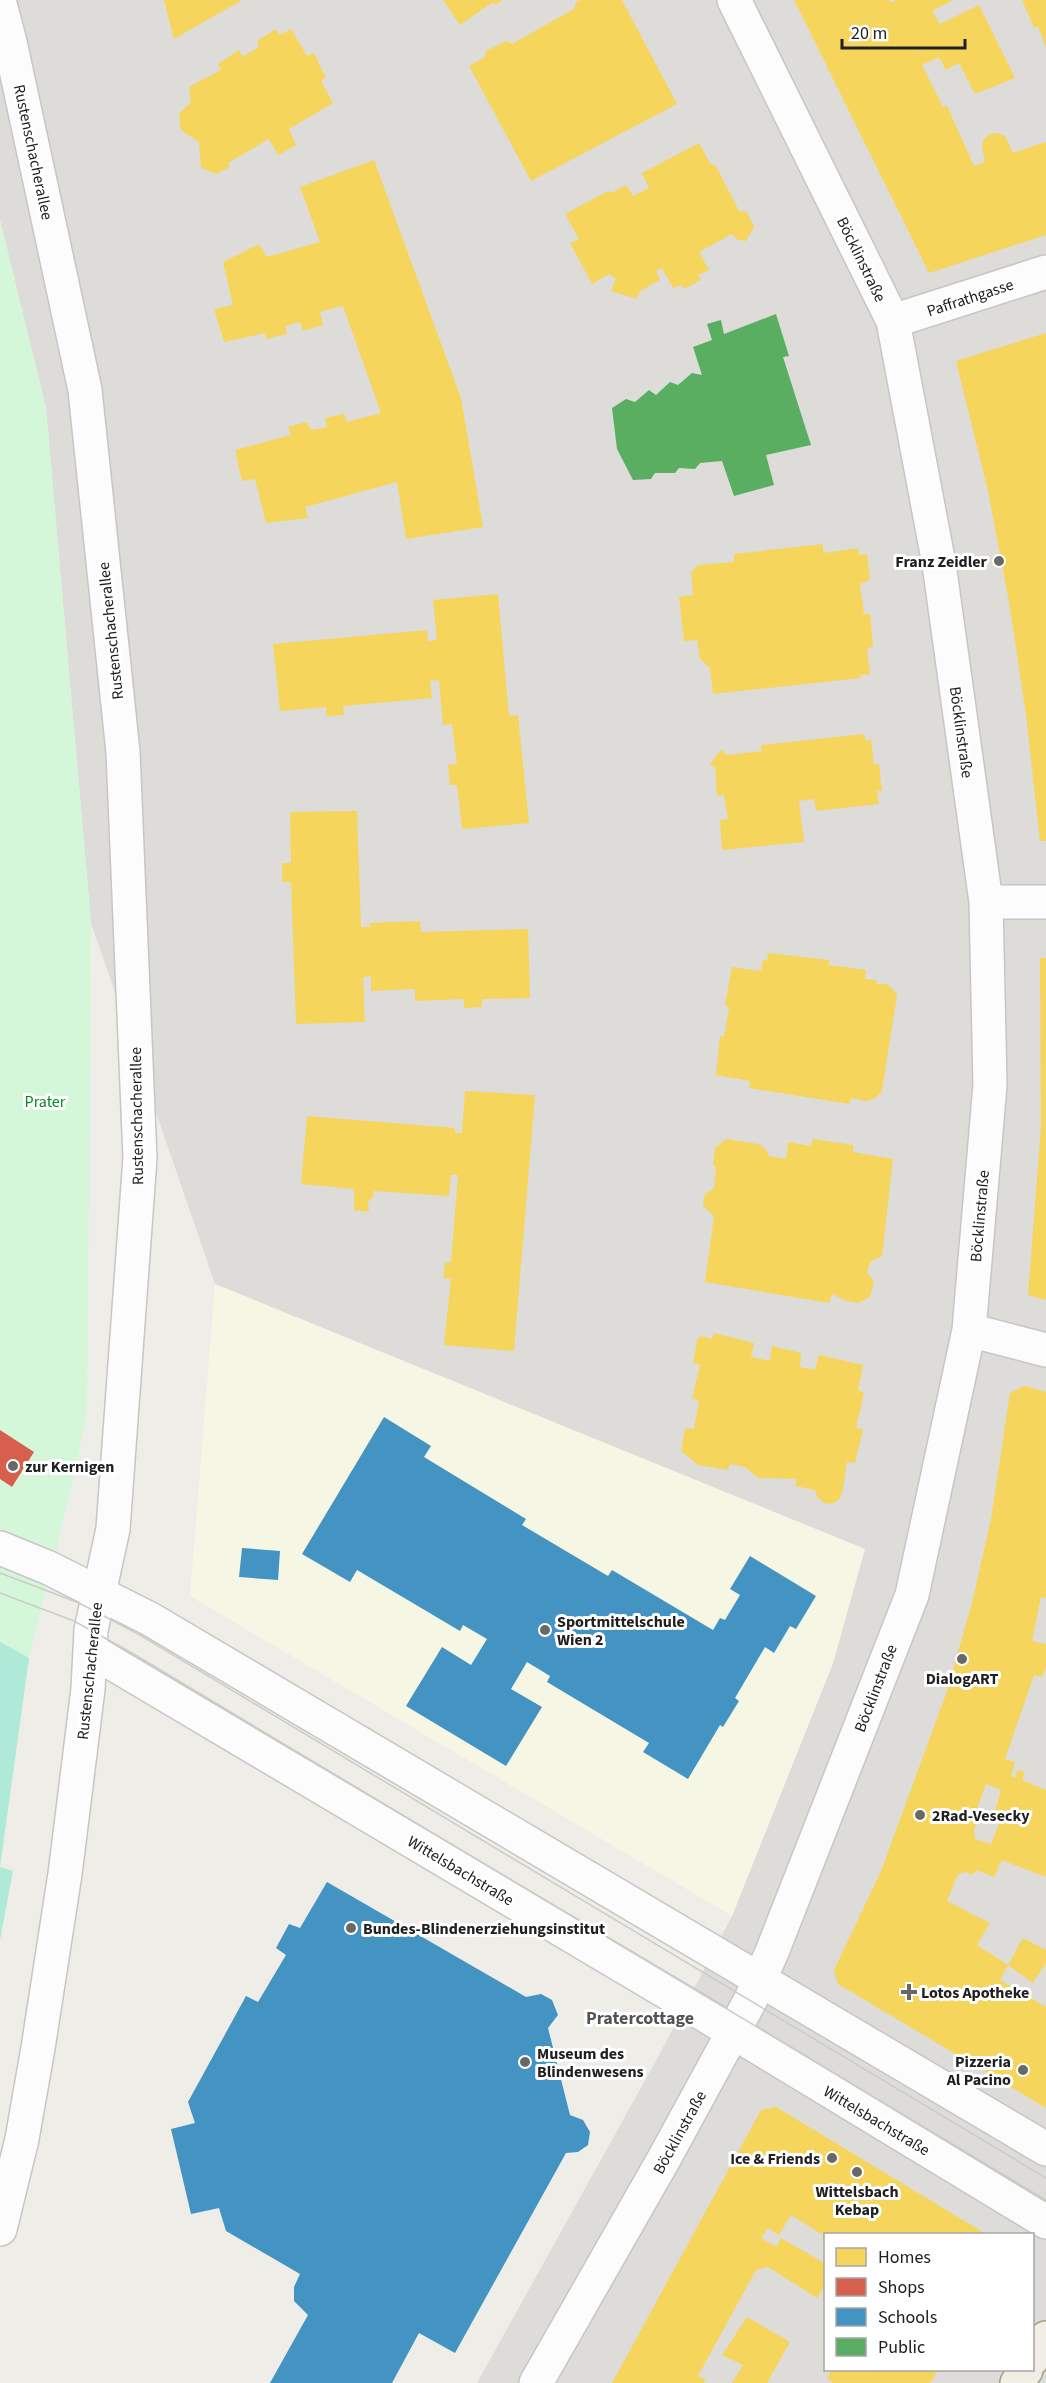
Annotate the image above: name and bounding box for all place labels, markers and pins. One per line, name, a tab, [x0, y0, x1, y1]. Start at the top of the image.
place label: Franz Zeidler	[895, 551, 988, 573]
marker: Franz Zeidler	[992, 554, 1006, 568]
place label: zur Kernigen	[25, 1456, 114, 1478]
marker: zur Kernigen	[6, 1459, 20, 1473]
place label: Sportmittelschule Wien 2	[557, 1611, 685, 1651]
marker: Sportmittelschule Wien 2	[538, 1623, 552, 1637]
marker: DialogART	[955, 1652, 969, 1666]
place label: DialogART	[926, 1668, 998, 1690]
place label: 2Rad-Vesecky	[932, 1805, 1030, 1827]
marker: 2Rad-Vesecky	[913, 1808, 927, 1822]
place label: Bundes-Blindenerziehungsinstitut	[363, 1918, 605, 1940]
marker: Bundes-Blindenerziehungsinstitut	[344, 1921, 358, 1935]
place label: Lotos Apotheke	[921, 1982, 1029, 2004]
marker: Lotos Apotheke	[902, 1985, 916, 1999]
place label: Museum des Blindenwesens	[537, 2043, 644, 2083]
place label: Pizzeria Al Pacino	[946, 2051, 1011, 2091]
marker: Museum des Blindenwesens	[518, 2055, 532, 2069]
marker: Pizzeria Al Pacino	[1016, 2063, 1030, 2077]
place label: Ice & Friends	[730, 2148, 820, 2170]
marker: Ice & Friends	[825, 2151, 839, 2165]
marker: Wittelsbach Kebap	[850, 2165, 864, 2179]
place label: Wittelsbach Kebap	[815, 2181, 899, 2221]

